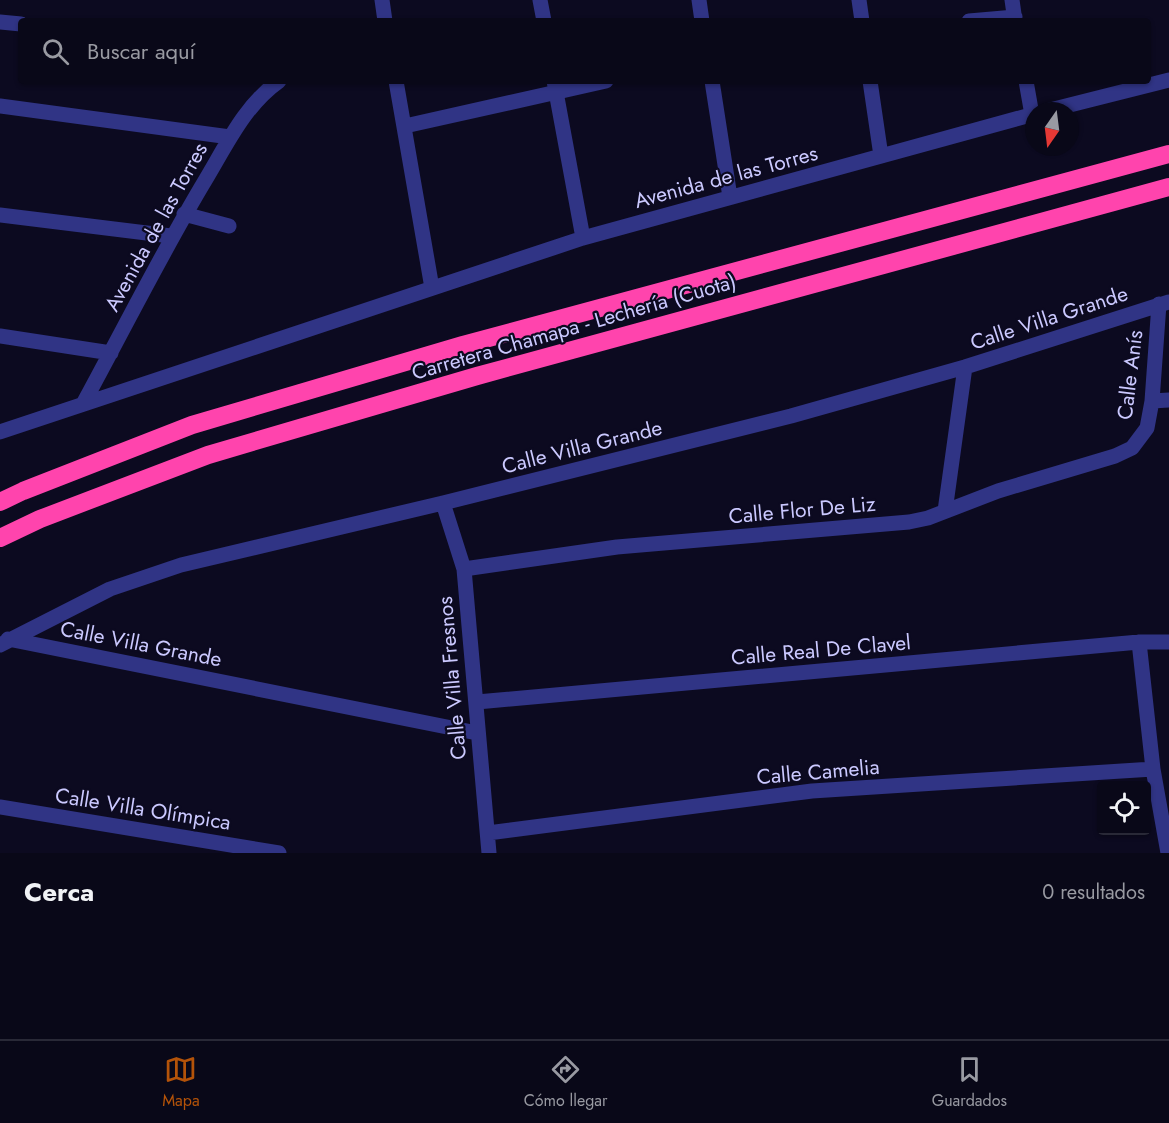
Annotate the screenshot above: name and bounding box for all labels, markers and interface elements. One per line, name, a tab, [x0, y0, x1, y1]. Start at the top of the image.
search box	[18, 18, 1151, 84]
icon: search	[39, 35, 72, 68]
text: Buscar aquí	[87, 35, 195, 67]
north arrow	[1025, 102, 1079, 156]
street label: Avenida de las Torres	[97, 137, 215, 317]
street label: Avenida de las Torres	[631, 138, 821, 216]
street label: Carretera Chamapa - Lechería (Cuota)	[408, 266, 740, 388]
street label: Calle Villa Grande	[966, 278, 1132, 358]
street label: Calle Anís	[1110, 328, 1150, 422]
street label: Calle Villa Grande	[499, 413, 665, 481]
street label: Calle Flor De Liz	[727, 489, 877, 531]
street label: Calle Villa Fresnos	[430, 595, 474, 761]
street label: Calle Villa Grande	[58, 614, 225, 674]
street label: Calle Real De Clavel	[730, 627, 912, 673]
street label: Calle Camelia	[755, 752, 881, 792]
street label: Calle Villa Olímpica	[53, 780, 233, 838]
map controls	[1097, 781, 1151, 835]
button: locate	[1097, 781, 1151, 835]
text: Cerca	[24, 873, 94, 911]
text: 0 resultados	[1042, 878, 1145, 907]
tab: Mapa	[162, 1053, 200, 1112]
tab: Cómo llegar	[524, 1053, 607, 1112]
tab: Guardados	[932, 1053, 1007, 1112]

